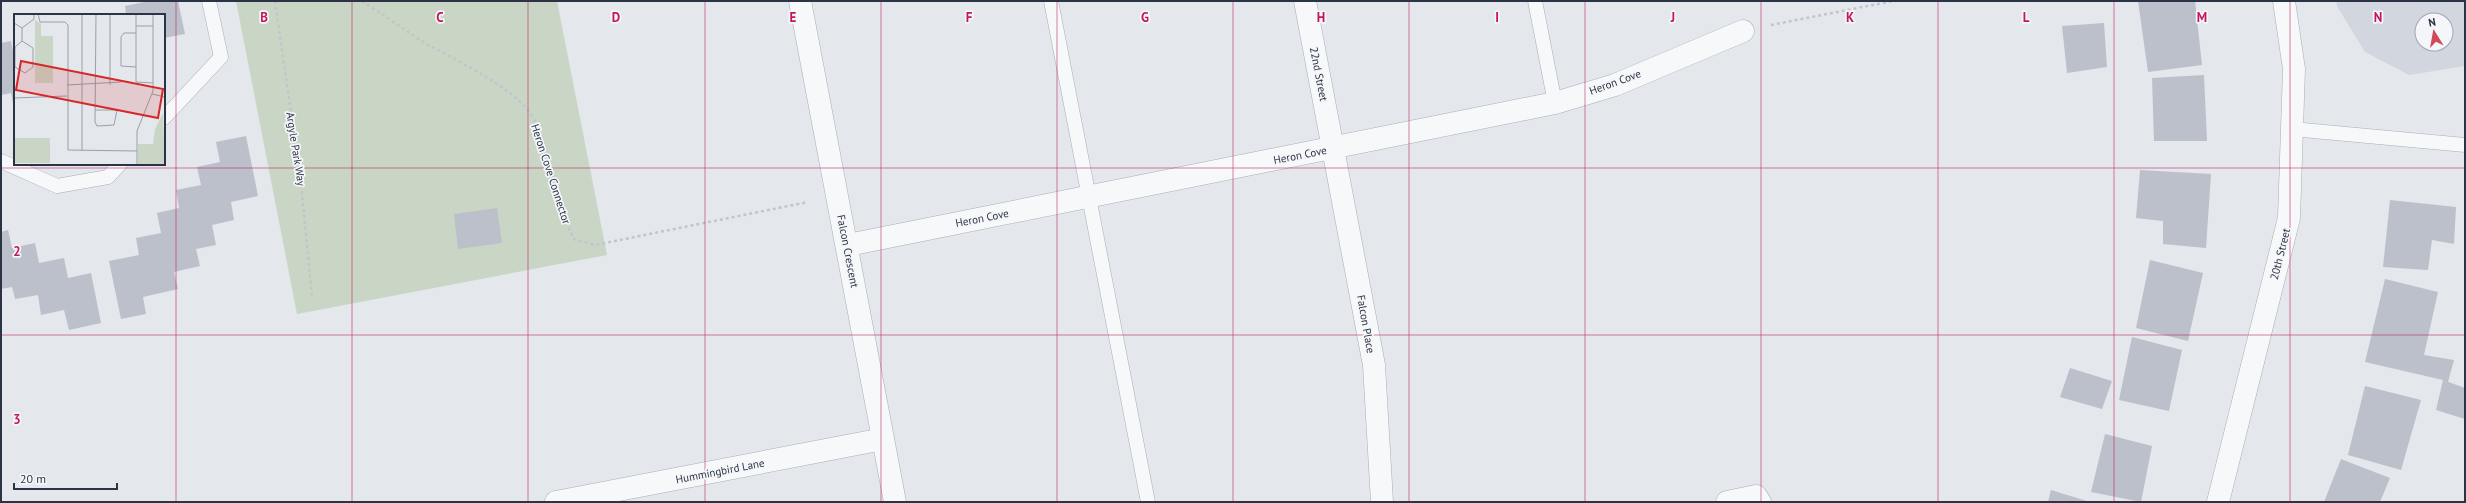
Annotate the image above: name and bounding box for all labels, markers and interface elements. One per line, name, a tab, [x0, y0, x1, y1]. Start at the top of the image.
text: B	[260, 9, 268, 26]
text: C	[436, 9, 444, 26]
text: D	[612, 9, 620, 26]
text: E	[790, 9, 797, 26]
text: F	[966, 9, 973, 26]
text: G	[1141, 9, 1149, 26]
text: H	[1317, 9, 1325, 26]
text: I	[1495, 9, 1499, 26]
text: J	[1670, 9, 1675, 26]
text: K	[1846, 9, 1854, 26]
text: L	[2023, 9, 2030, 26]
text: M	[2197, 9, 2207, 26]
text: N	[2374, 9, 2382, 26]
north arrow	[2414, 12, 2454, 52]
inset map	[14, 14, 165, 165]
text: N	[2427, 15, 2437, 30]
street label: 22nd Street	[1307, 46, 1331, 103]
street label: Heron Cove	[1587, 66, 1643, 98]
street label: Argyle Park Way	[283, 111, 309, 188]
street label: Heron Cove Connector	[528, 122, 574, 226]
street label: Heron Cove	[1272, 143, 1328, 167]
street label: Heron Cove	[954, 206, 1010, 230]
street label: Falcon Crescent	[834, 213, 862, 289]
street label: 20th Street	[2267, 226, 2293, 281]
text: 2	[13, 243, 21, 260]
street label: Falcon Place	[1354, 294, 1378, 355]
text: 3	[13, 411, 21, 428]
street label: Hummingbird Lane	[674, 455, 766, 486]
scale bar	[14, 465, 117, 491]
text: 20 m	[20, 471, 46, 486]

